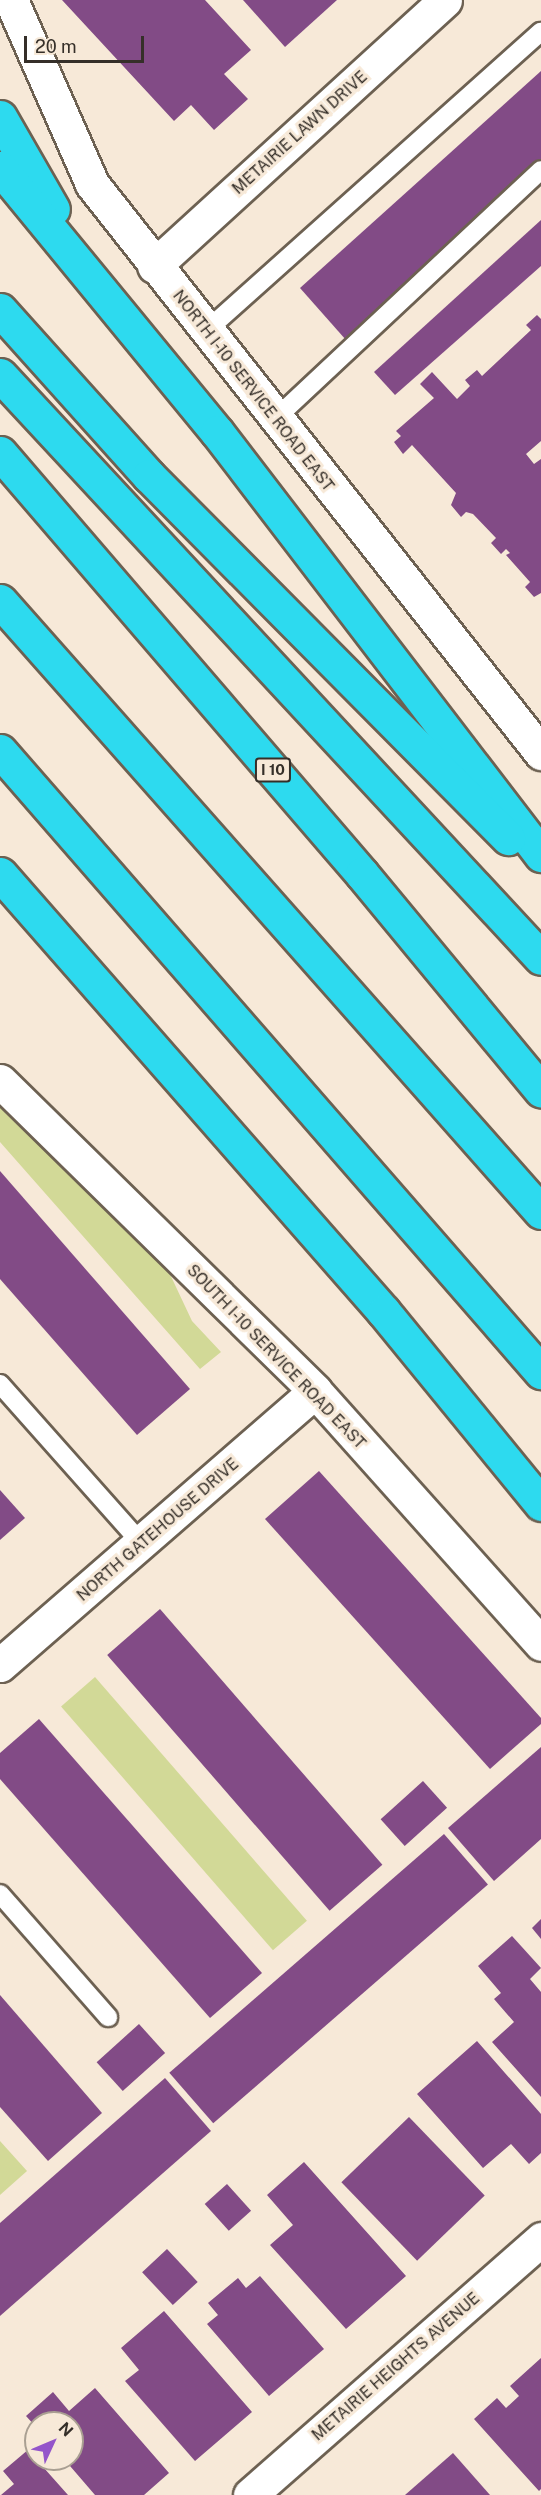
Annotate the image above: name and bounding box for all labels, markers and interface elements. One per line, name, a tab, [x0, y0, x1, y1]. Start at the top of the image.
scale bar	[27, 24, 147, 62]
text: 20 m	[35, 36, 77, 57]
street label: METAIRIE LAWN DRIVE	[229, 67, 371, 199]
street label: NORTH I-10 SERVICE ROAD EAST	[168, 287, 338, 495]
road number: I 10	[254, 758, 292, 782]
street label: SOUTH I-10 SERVICE ROAD EAST	[183, 1261, 369, 1453]
street label: NORTH GATEHOUSE DRIVE	[73, 1455, 243, 1605]
street label: METAIRIE HEIGHTS AVENUE	[308, 2289, 484, 2445]
north arrow	[24, 2411, 84, 2471]
text: N	[55, 2418, 77, 2441]

